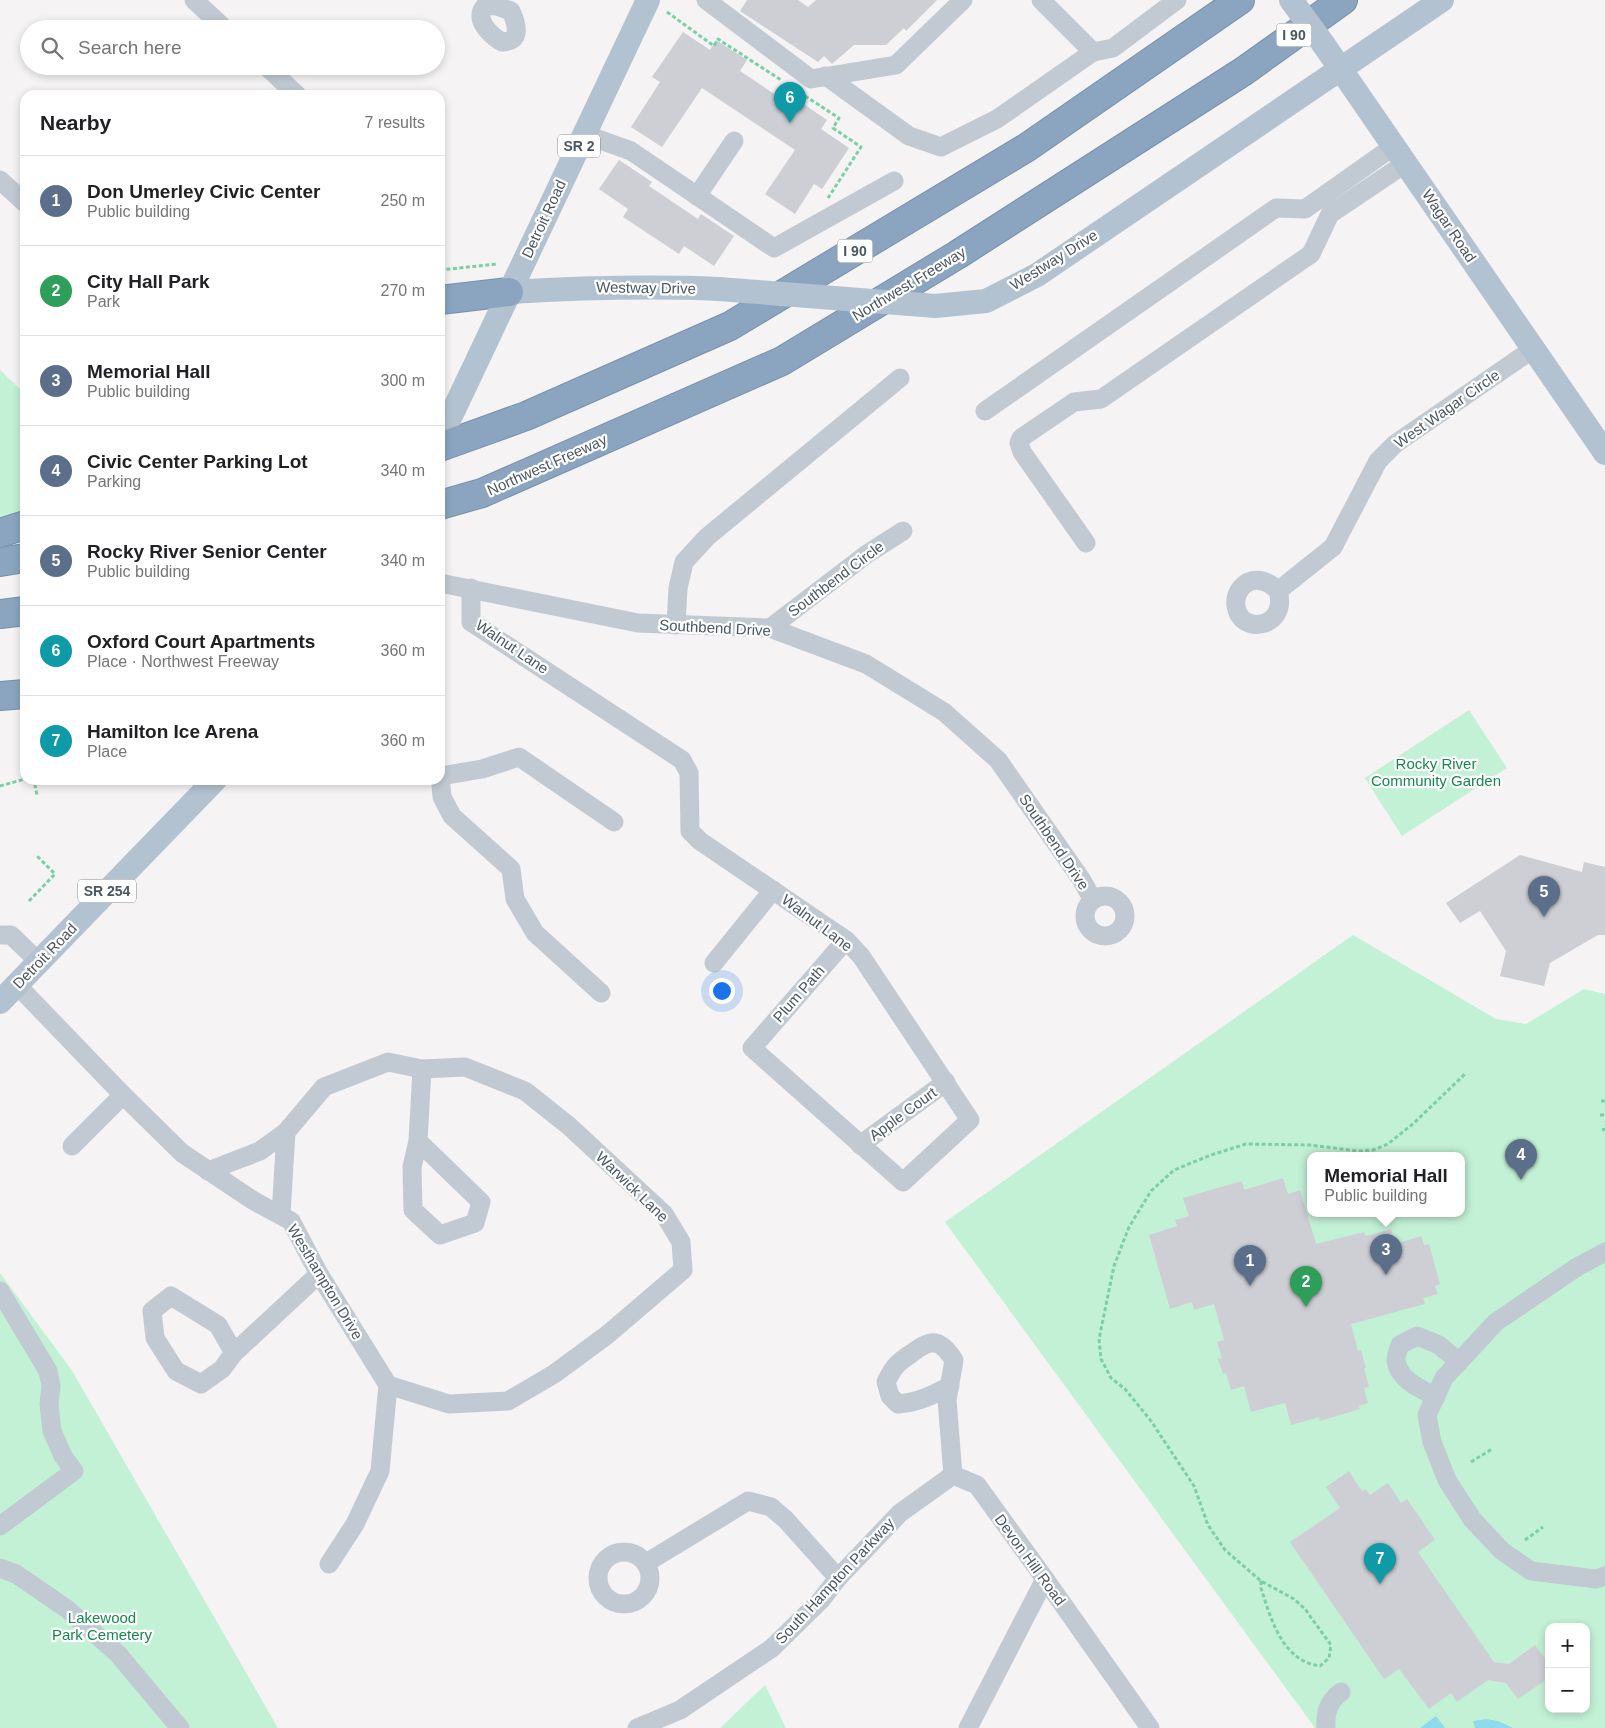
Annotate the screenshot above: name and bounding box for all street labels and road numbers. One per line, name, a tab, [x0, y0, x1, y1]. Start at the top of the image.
road number: I 90	[1276, 24, 1312, 46]
road number: SR 2	[558, 134, 600, 158]
street label: Detroit Road	[518, 177, 569, 261]
street label: Wagar Road	[1419, 186, 1480, 265]
street label: Westway Drive	[1007, 226, 1101, 293]
road number: I 90	[838, 240, 872, 262]
street label: Northwest Freeway	[849, 243, 969, 324]
street label: Westway Drive	[596, 278, 696, 297]
street label: West Wagar Circle	[1391, 366, 1502, 451]
street label: Northwest Freeway	[484, 430, 610, 499]
street label: Southbend Circle	[785, 537, 887, 620]
street label: Walnut Lane	[473, 616, 552, 677]
street label: Southbend Drive	[659, 616, 771, 639]
street label: Southbend Drive	[1016, 791, 1093, 893]
road number: SR 254	[78, 879, 136, 902]
street label: Walnut Lane	[779, 891, 856, 955]
street label: Detroit Road	[9, 919, 80, 992]
street label: Plum Path	[770, 962, 828, 1025]
street label: Apple Court	[866, 1083, 940, 1144]
street label: Warwick Lane	[593, 1148, 672, 1225]
street label: Westhampton Drive	[284, 1221, 367, 1342]
street label: Devon Hill Road	[992, 1511, 1069, 1609]
street label: South Hampton Parkway	[772, 1514, 898, 1647]

